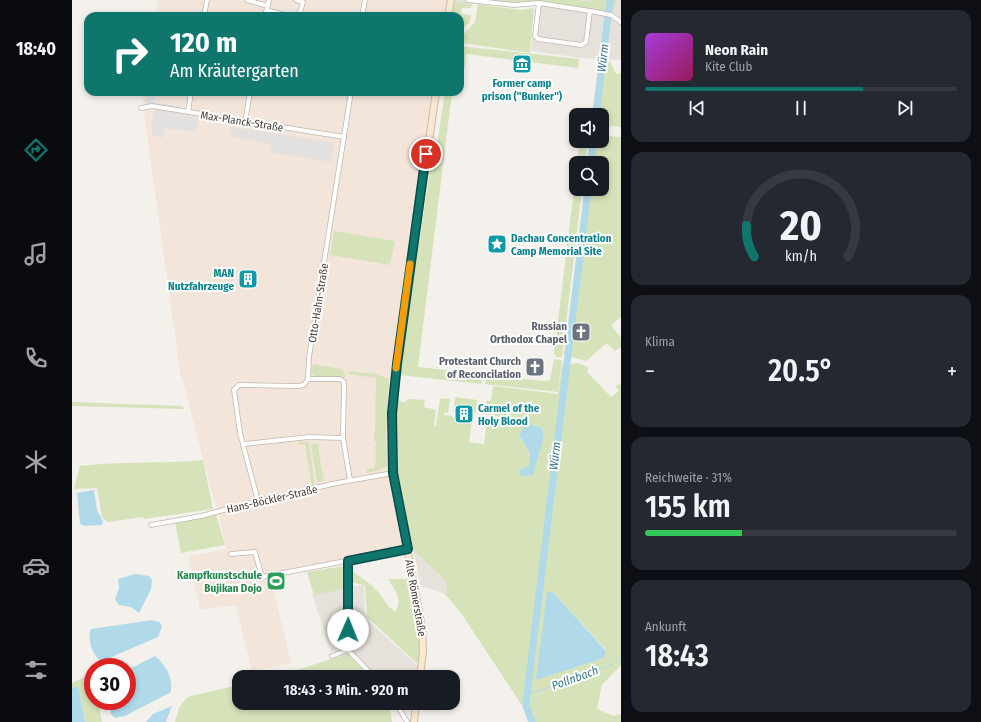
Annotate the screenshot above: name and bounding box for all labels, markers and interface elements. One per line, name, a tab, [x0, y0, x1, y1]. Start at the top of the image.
text: 120 m	[170, 26, 237, 59]
icon: right	[104, 28, 156, 80]
text: 18:40	[16, 38, 56, 60]
text: Neon Rain	[705, 41, 768, 59]
water label: Würm	[594, 43, 612, 73]
museum icon: Former camp prison ("Bunker")	[511, 53, 533, 75]
text: Kite Club	[705, 59, 752, 74]
text: Am Kräutergarten	[170, 60, 299, 82]
place label: Former camp prison ("Bunker")	[482, 77, 563, 103]
icon: previous	[686, 97, 708, 119]
icon: pause	[790, 97, 812, 119]
icon: next	[894, 97, 916, 119]
map controls	[569, 108, 609, 196]
button: sound	[569, 108, 609, 148]
street label: Max-Planck-Straße	[200, 109, 284, 134]
icon: directions	[22, 136, 50, 164]
pin	[409, 137, 443, 171]
icon: arrive	[415, 143, 437, 165]
button: search	[569, 156, 609, 196]
text: 20	[779, 200, 822, 250]
place label: Dachau Concentration Camp Memorial Site	[511, 232, 612, 258]
place icon: Dachau Concentration Camp Memorial Site	[486, 233, 508, 255]
icon: music	[22, 240, 50, 268]
text: km/h	[785, 247, 817, 264]
street label: Otto-Hahn-Straße	[306, 262, 331, 344]
place label: MAN Nutzfahrzeuge	[168, 267, 234, 293]
building icon: MAN Nutzfahrzeuge	[237, 268, 259, 290]
place label: Russian Orthodox Chapel	[490, 320, 568, 346]
church icon: Russian Orthodox Chapel	[570, 321, 592, 343]
text: Klima	[645, 334, 675, 349]
icon: phone	[22, 344, 50, 372]
text: 20.5°	[768, 353, 834, 389]
place label: Protestant Church of Reconcilation	[439, 355, 521, 381]
church icon: Protestant Church of Reconcilation	[524, 356, 546, 378]
text: −	[645, 358, 655, 385]
text: +	[947, 358, 957, 385]
place label: Carmel of the Holy Blood	[478, 402, 540, 428]
building icon: Carmel of the Holy Blood	[453, 403, 475, 425]
water label: Würm	[546, 441, 564, 471]
icon: climate	[22, 448, 50, 476]
text: Reichweite · 31%	[645, 470, 732, 485]
street label: Hans-Böckler-Straße	[225, 483, 319, 516]
text: 155 km	[645, 489, 731, 525]
icon: car	[22, 552, 50, 580]
street label: Alte Römerstraße	[402, 559, 429, 638]
place label: Kampfkunstschule Bujikan Dojo	[177, 569, 262, 595]
sports icon: Kampfkunstschule Bujikan Dojo	[265, 570, 287, 592]
position arrow	[327, 609, 369, 651]
text: Ankunft	[645, 619, 687, 634]
text: 18:43	[645, 638, 709, 674]
icon: filters	[22, 656, 50, 684]
speed limit sign: 30	[84, 658, 136, 710]
water label: Pollnbach	[550, 663, 600, 693]
text: 18:43 · 3 Min. · 920 m	[284, 681, 408, 699]

